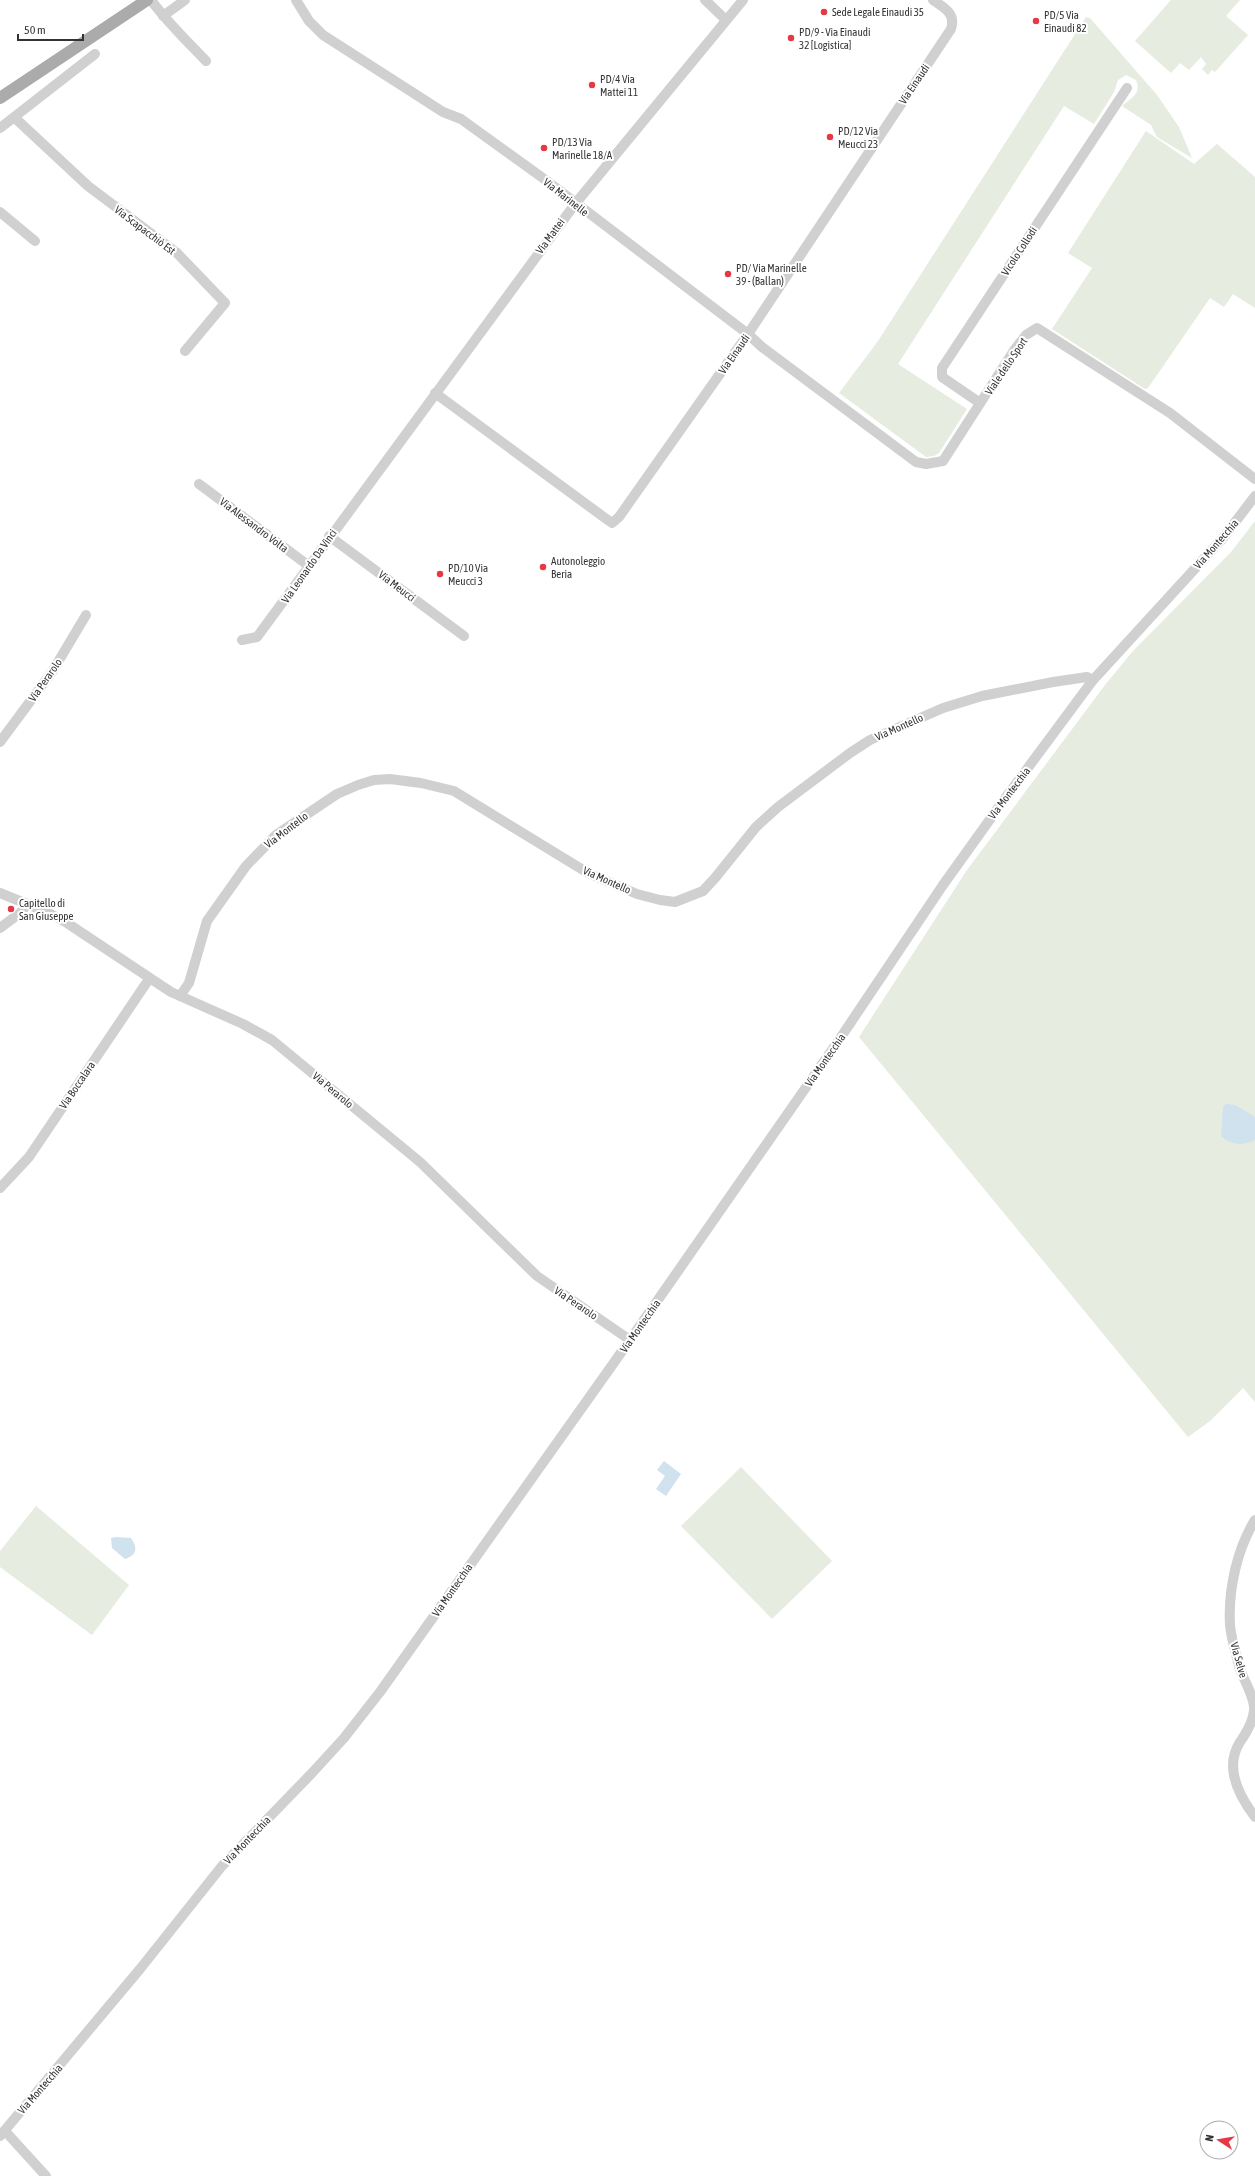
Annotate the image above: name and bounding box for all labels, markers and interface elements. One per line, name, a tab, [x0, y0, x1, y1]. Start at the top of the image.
place label: Sede Legale Einaudi 35	[832, 6, 924, 18]
marker: Sede Legale Einaudi 35	[819, 7, 829, 17]
place label: PD/5 Via Einaudi 82	[1044, 9, 1087, 34]
scale bar	[18, 16, 83, 42]
marker: PD/5 Via Einaudi 82	[1031, 16, 1041, 26]
text: 50 m	[24, 23, 46, 37]
place label: PD/9 - Via Einaudi 32 [Logistica]	[799, 26, 870, 51]
marker: PD/9 - Via Einaudi 32 [Logistica]	[786, 33, 796, 43]
street label: Via Einaudi	[896, 62, 932, 106]
place label: PD/4 Via Mattei 11	[600, 73, 638, 98]
marker: PD/4 Via Mattei 11	[587, 80, 597, 90]
place label: PD/12 Via Meucci 23	[838, 125, 878, 150]
marker: PD/12 Via Meucci 23	[825, 132, 835, 142]
place label: PD/13 Via Marinelle 18/A	[552, 136, 613, 161]
marker: PD/13 Via Marinelle 18/A	[539, 143, 549, 153]
street label: Via Marinelle	[541, 176, 591, 218]
street label: Via Scapacchiò Est	[112, 203, 178, 257]
street label: Via Mattei	[533, 216, 567, 256]
street label: Vicolo Collodi	[999, 224, 1039, 278]
place label: PD/ Via Marinelle 39 - (Ballan)	[736, 262, 807, 287]
marker: PD/ Via Marinelle 39 - (Ballan)	[723, 269, 733, 279]
street label: Via Einaudi	[716, 332, 752, 376]
street label: Viale dello Sport	[982, 335, 1030, 397]
street label: Via Alessandro Volta	[217, 495, 291, 555]
street label: Via Montecchia	[1191, 517, 1241, 571]
street label: Via Leonardo Da Vinci	[279, 527, 339, 605]
place label: Autonoleggio Beria	[551, 555, 605, 580]
place label: PD/10 Via Meucci 3	[448, 562, 488, 587]
marker: Autonoleggio Beria	[538, 562, 548, 572]
street label: Via Meucci	[376, 568, 418, 604]
marker: PD/10 Via Meucci 3	[435, 569, 445, 579]
street label: Via Perarolo	[26, 656, 64, 704]
street label: Via Montello	[873, 711, 925, 743]
street label: Via Montecchia	[986, 765, 1032, 821]
street label: Via Montello	[262, 810, 310, 850]
street label: Via Montello	[581, 864, 633, 896]
place label: Capitello di San Giuseppe	[19, 897, 74, 922]
marker: Capitello di San Giuseppe	[6, 904, 16, 914]
street label: Via Montecchia	[802, 1031, 848, 1089]
street label: Via Boccalara	[57, 1059, 97, 1111]
street label: Via Perarolo	[310, 1070, 356, 1110]
street label: Via Perarolo	[552, 1284, 600, 1322]
street label: Via Montecchia	[617, 1297, 663, 1355]
street label: Via Montecchia	[429, 1561, 475, 1619]
street label: Via Selve	[1228, 1641, 1250, 1679]
street label: Via Montecchia	[221, 1814, 273, 1866]
street label: Via Montecchia	[15, 2062, 65, 2116]
north arrow	[1199, 2120, 1239, 2160]
text: N	[1203, 2133, 1216, 2142]

